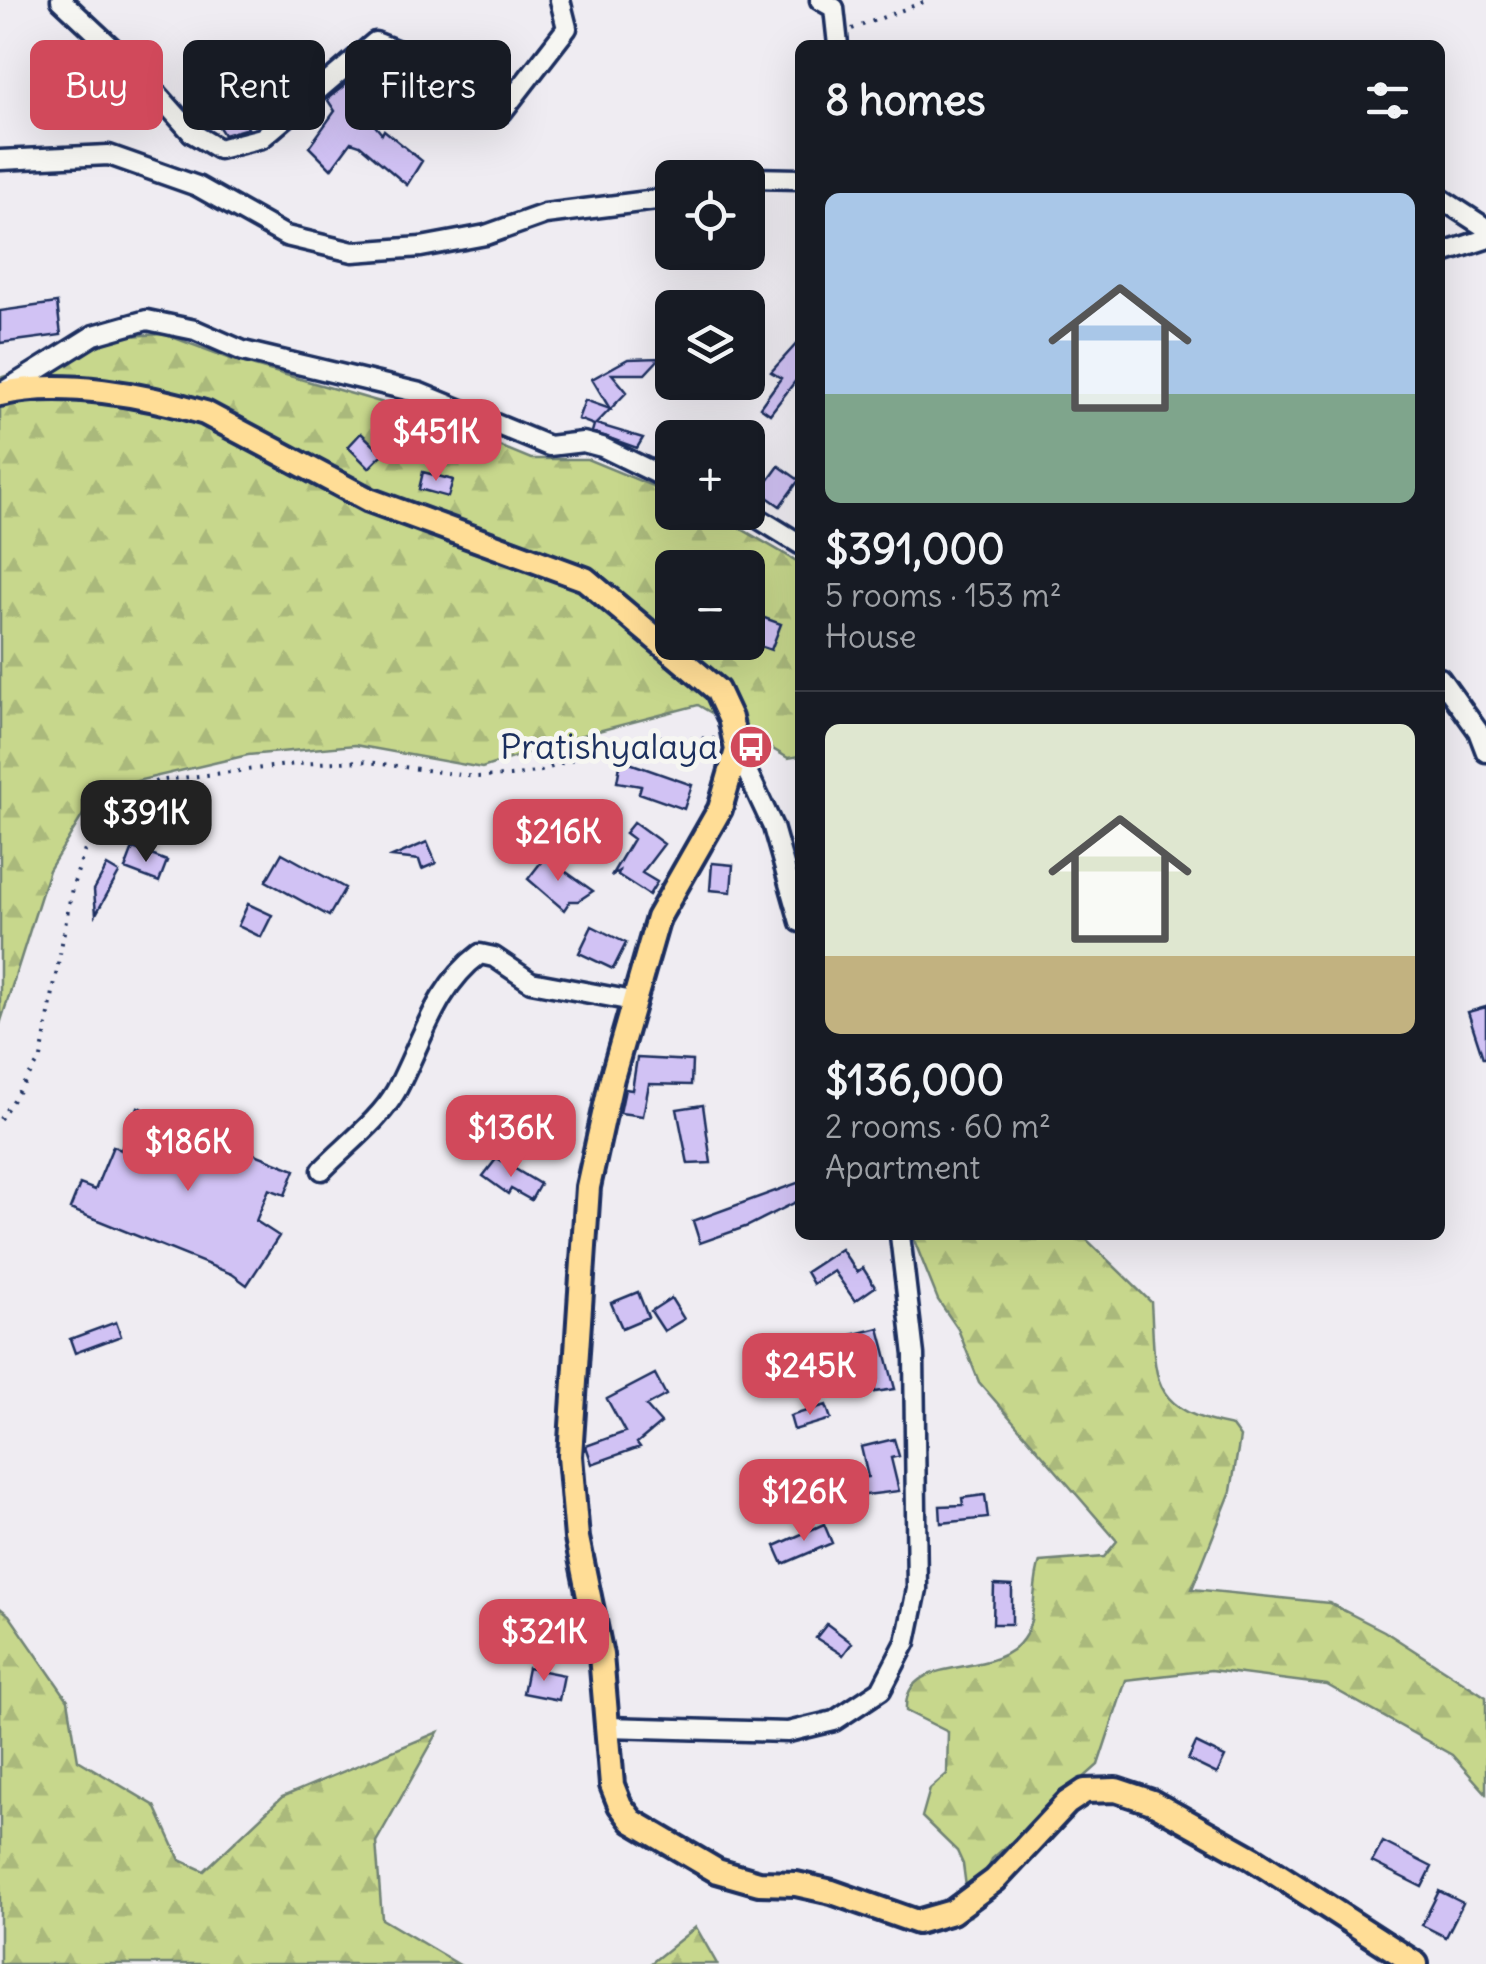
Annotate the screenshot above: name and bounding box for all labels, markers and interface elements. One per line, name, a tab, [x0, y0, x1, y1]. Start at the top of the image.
chip: Buy	[30, 40, 163, 130]
chip: Rent	[183, 40, 325, 130]
chip: Filters	[345, 40, 511, 130]
icon: filters	[1360, 73, 1415, 128]
text: 8 homes	[825, 74, 986, 126]
map controls	[655, 160, 765, 660]
button: locate	[655, 160, 765, 270]
icon: home	[1030, 258, 1210, 438]
button: layers	[655, 290, 765, 400]
pin: $451K	[366, 399, 506, 484]
text: $451K	[392, 411, 480, 452]
button: +	[655, 420, 765, 530]
text: $391,000	[825, 523, 1005, 575]
button: −	[655, 550, 765, 660]
text: 5 rooms · 153 m²	[825, 575, 1062, 616]
text: House	[825, 616, 916, 657]
place label: Pratishyalaya	[500, 724, 718, 768]
bus stop icon: Pratishyalaya	[728, 724, 774, 770]
pin: $391K	[76, 780, 216, 865]
icon: home	[1030, 789, 1210, 969]
text: $391K	[103, 792, 189, 833]
pin: $216K	[488, 799, 628, 884]
text: $216K	[515, 811, 601, 852]
text: $136,000	[825, 1054, 1004, 1106]
pin: $136K	[441, 1095, 581, 1180]
text: 2 rooms · 60 m²	[825, 1106, 1051, 1147]
text: $136K	[468, 1107, 554, 1148]
pin: $186K	[118, 1109, 258, 1194]
text: $186K	[145, 1121, 231, 1162]
text: Apartment	[825, 1147, 980, 1188]
pin: $245K	[740, 1333, 880, 1418]
text: $245K	[764, 1345, 856, 1386]
pin: $126K	[734, 1459, 874, 1544]
text: $126K	[761, 1471, 847, 1512]
pin: $321K	[474, 1599, 614, 1684]
text: $321K	[501, 1611, 587, 1652]

